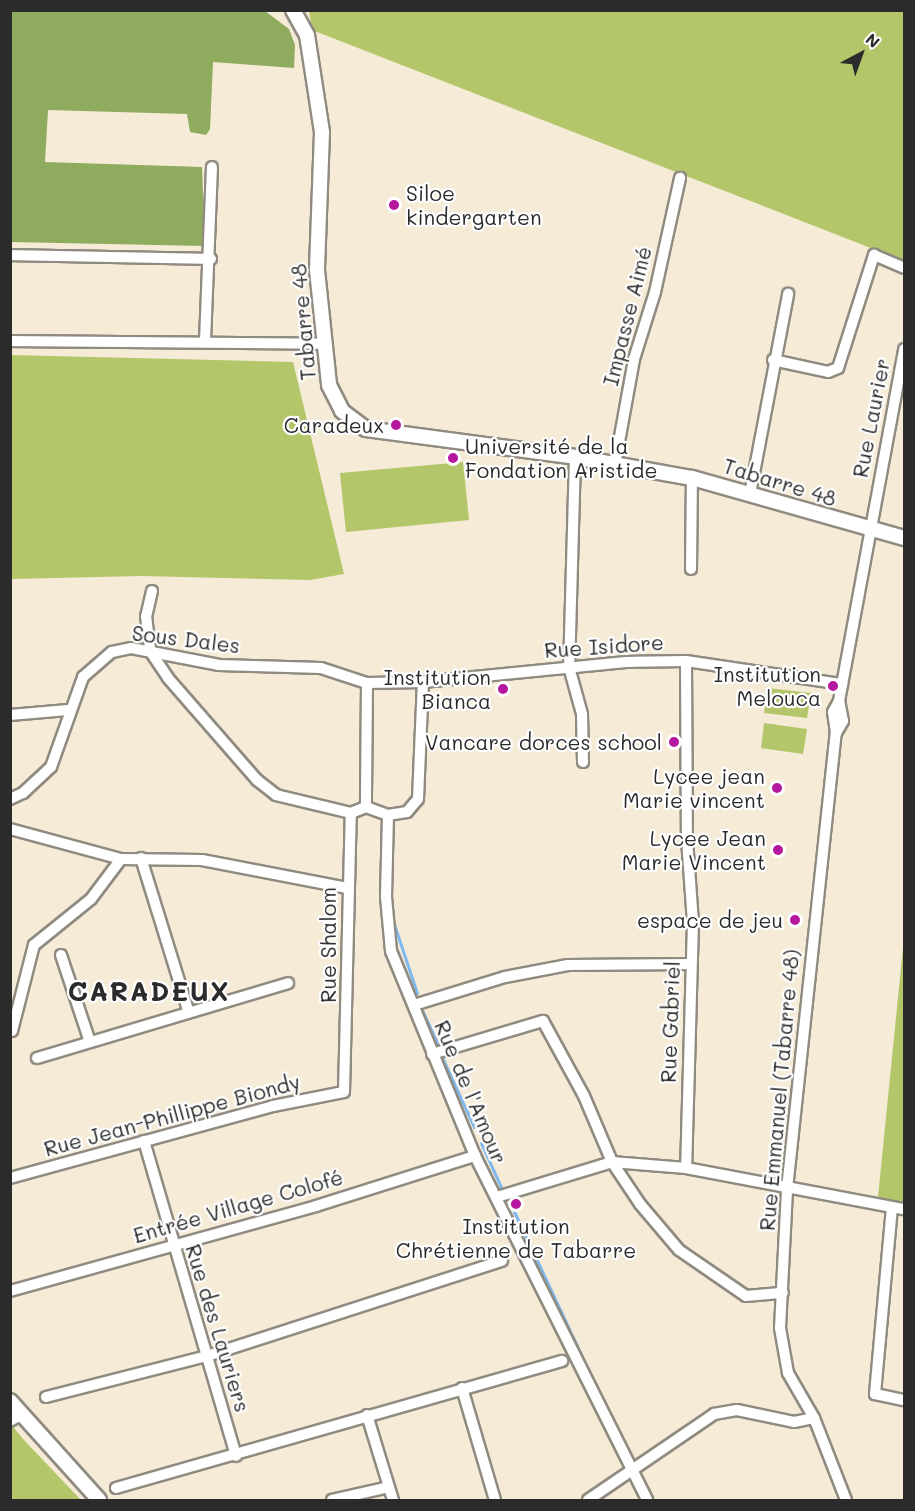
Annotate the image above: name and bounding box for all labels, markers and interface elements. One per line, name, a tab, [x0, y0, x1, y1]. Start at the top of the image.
north arrow	[831, 24, 891, 84]
text: N	[862, 28, 885, 52]
place label: Siloe kindergarten	[406, 180, 542, 230]
marker: Siloe kindergarten	[387, 198, 401, 212]
street label: Impasse Aimé	[598, 244, 656, 388]
street label: Tabarre 48	[285, 263, 321, 381]
street label: Rue Laurier	[847, 356, 895, 480]
place label: Caradeux	[284, 412, 384, 438]
marker: Caradeux	[389, 418, 403, 432]
place label: Université de la Fondation Aristide	[465, 433, 657, 483]
marker: Université de la Fondation Aristide	[446, 451, 460, 465]
street label: Tabarre 48	[720, 453, 840, 511]
street label: Sous Dales	[131, 620, 241, 658]
street label: Rue Isidore	[543, 629, 665, 663]
place label: Institution Melouca	[714, 661, 821, 711]
place label: Institution Bianca	[384, 664, 491, 714]
marker: Institution Melouca	[826, 679, 840, 693]
marker: Institution Bianca	[496, 682, 510, 696]
place label: Vancare dorces school	[425, 729, 662, 755]
marker: Vancare dorces school	[667, 735, 681, 749]
place label: Lycee jean Marie vincent	[623, 763, 765, 813]
marker: Lycee jean Marie vincent	[770, 781, 784, 795]
place label: Lycee Jean Marie Vincent	[622, 825, 766, 875]
marker: Lycee Jean Marie Vincent	[771, 843, 785, 857]
street label: Rue Shalom	[315, 887, 341, 1003]
place label: espace de jeu	[637, 907, 783, 933]
marker: espace de jeu	[788, 913, 802, 927]
street label: Rue Emmanuel (Tabarre 48)	[754, 948, 804, 1232]
street label: Rue Gabriel	[655, 961, 685, 1083]
district label: CARADEUX	[68, 975, 230, 1007]
street label: Rue de l'Amour	[429, 1016, 513, 1168]
street label: Rue Jean-Phillippe Biondy	[41, 1069, 303, 1161]
street label: Entrée Village Colofé	[130, 1164, 346, 1248]
marker: Institution Chrétienne de Tabarre	[509, 1197, 523, 1211]
place label: Institution Chrétienne de Tabarre	[396, 1213, 636, 1263]
street label: Rue des Lauriers	[180, 1241, 256, 1415]

